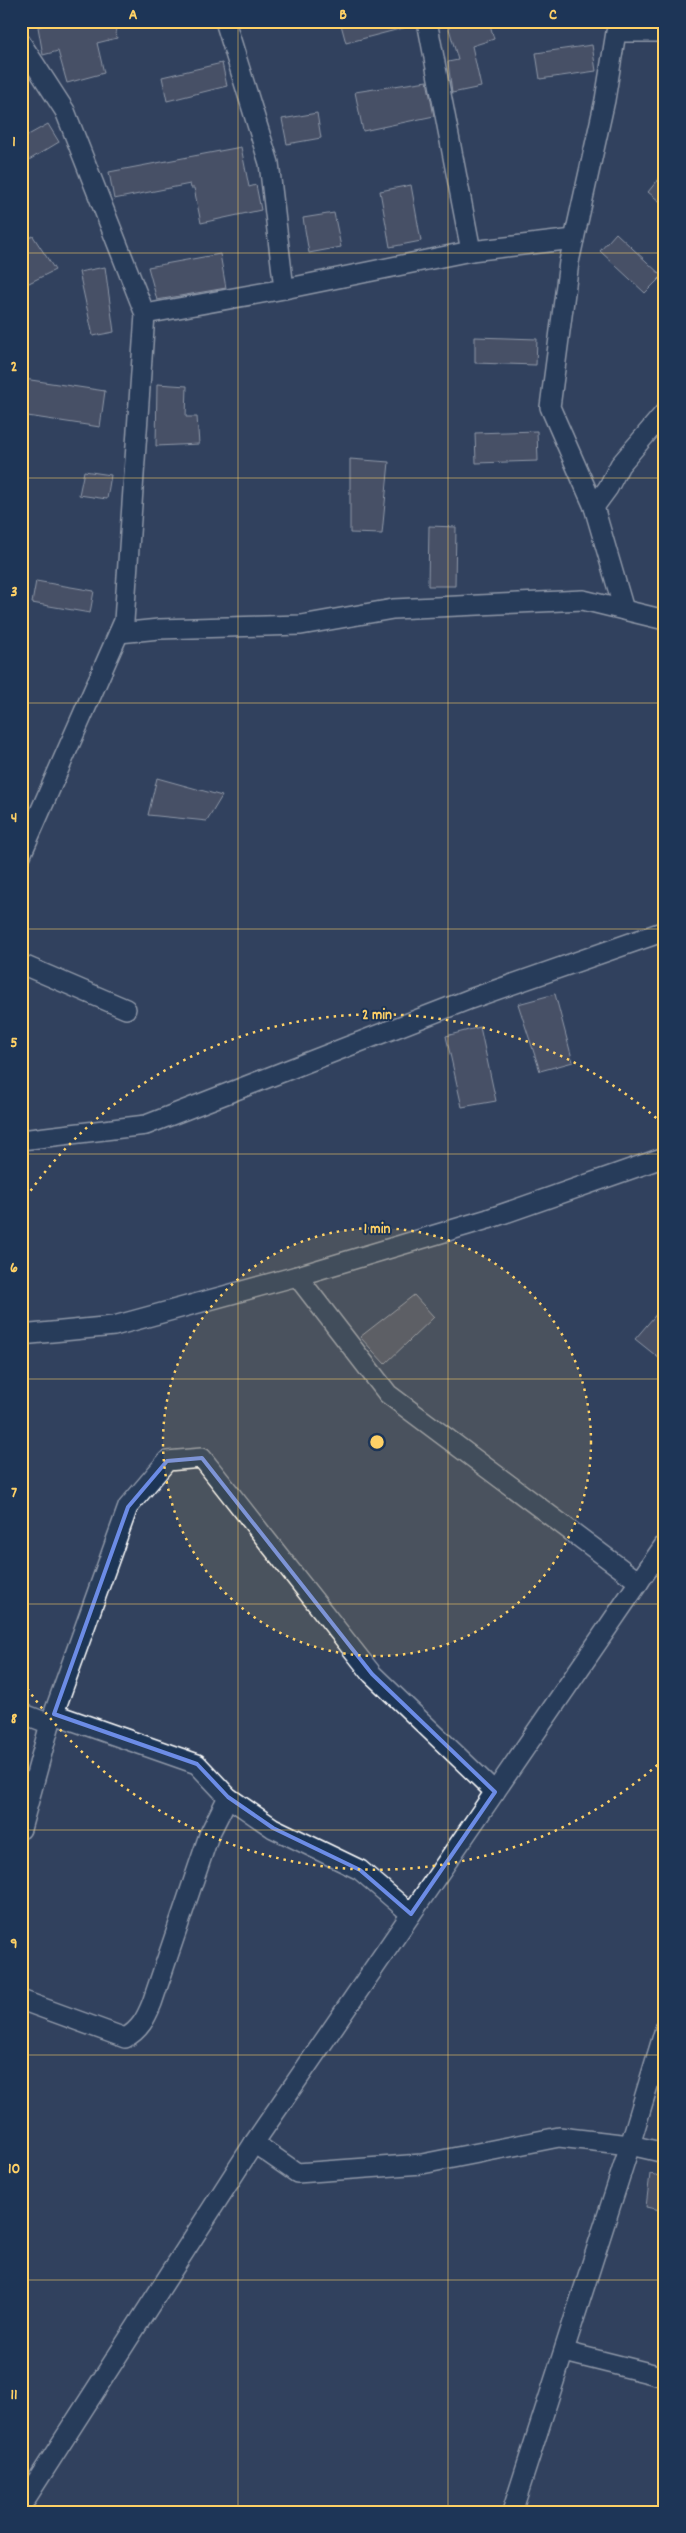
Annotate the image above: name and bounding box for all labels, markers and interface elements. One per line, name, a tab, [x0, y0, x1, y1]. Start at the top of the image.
text: A	[129, 4, 138, 27]
text: B	[339, 4, 347, 27]
text: C	[549, 4, 557, 27]
text: 1	[12, 131, 16, 154]
text: 2	[11, 356, 18, 379]
text: 3	[10, 581, 18, 604]
text: 4	[11, 807, 17, 830]
text: 2 min	[362, 1005, 392, 1027]
text: 5	[10, 1032, 18, 1055]
text: 1 min	[364, 1219, 390, 1241]
text: 6	[10, 1257, 18, 1280]
centre of rings	[368, 1433, 386, 1451]
text: 7	[11, 1482, 17, 1505]
text: 8	[11, 1708, 18, 1731]
text: 9	[10, 1933, 18, 1956]
text: 10	[8, 2158, 20, 2181]
text: 11	[10, 2384, 18, 2407]

